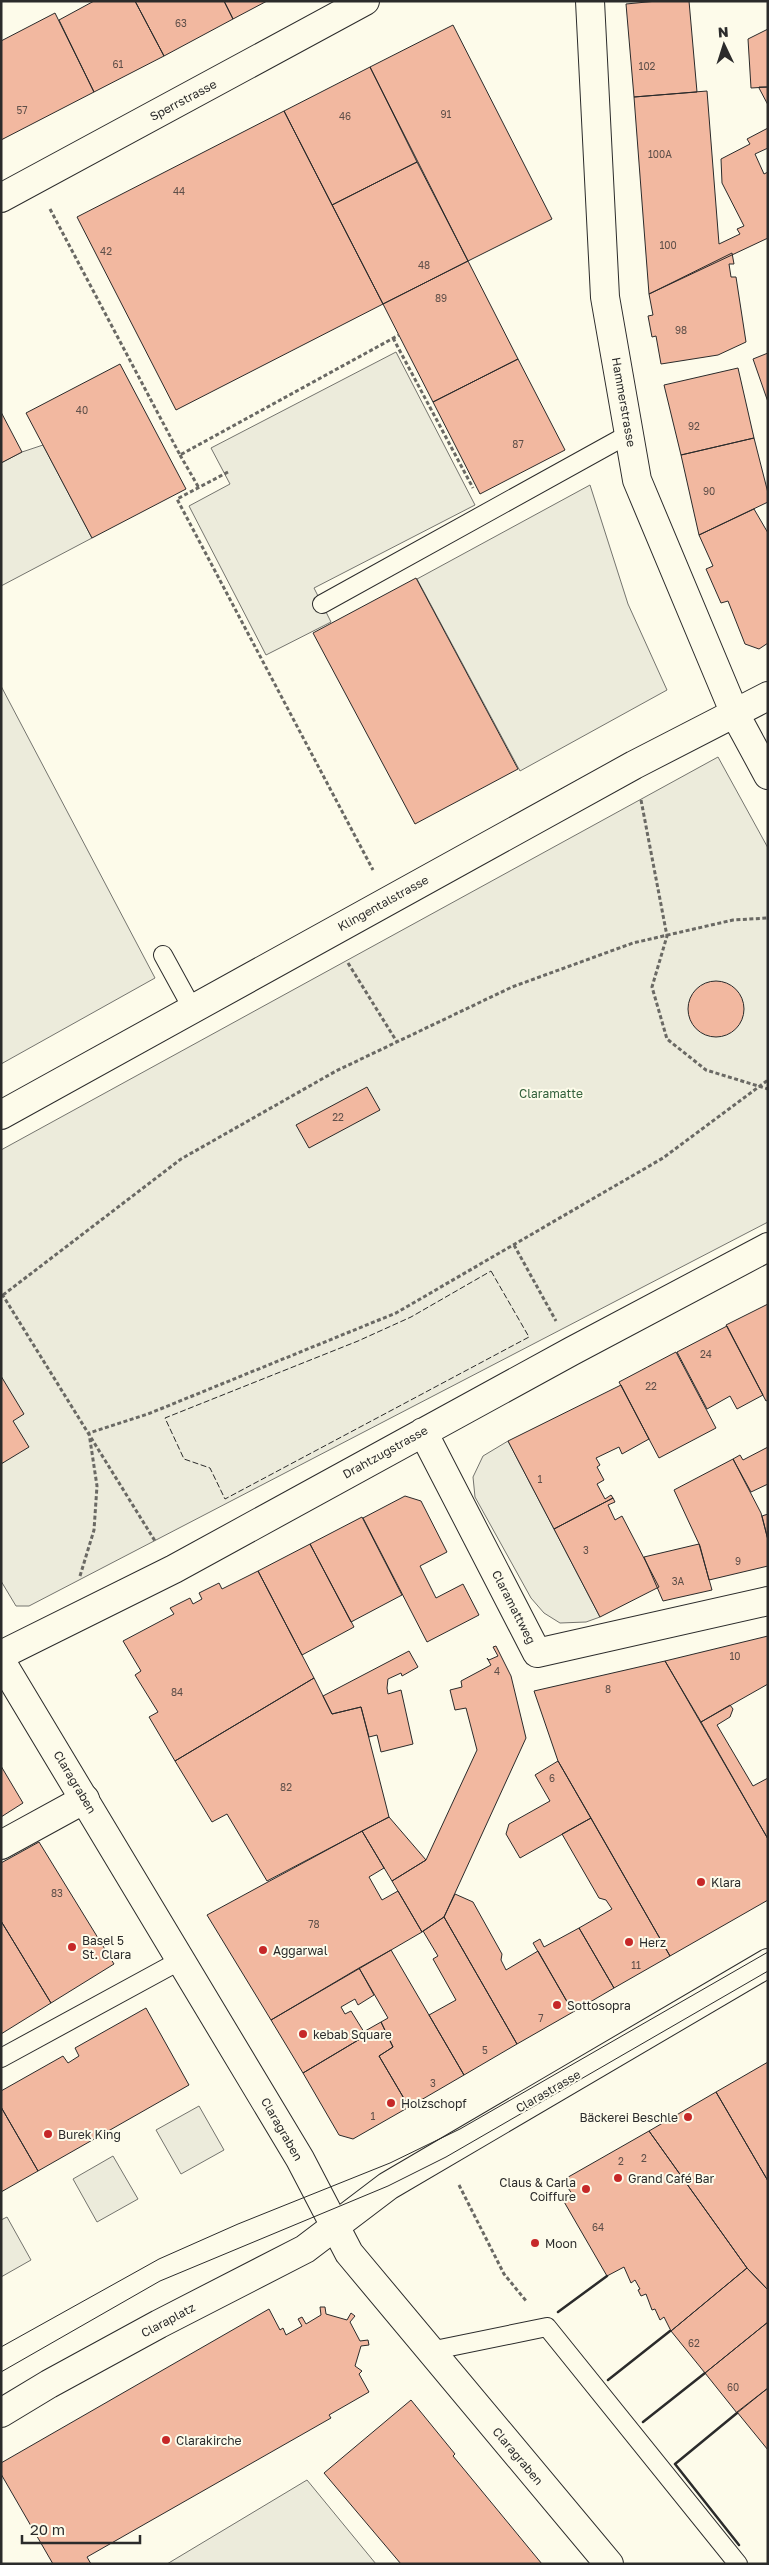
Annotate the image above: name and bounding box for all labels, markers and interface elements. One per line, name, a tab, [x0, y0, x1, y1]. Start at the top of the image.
house number: 63	[175, 17, 187, 29]
north arrow	[699, 20, 749, 70]
text: N	[717, 23, 729, 40]
house number: 61	[113, 58, 124, 70]
house number: 102	[639, 60, 656, 72]
street label: Sperrstrasse	[147, 76, 219, 124]
house number: 57	[16, 104, 28, 116]
house number: 91	[441, 108, 452, 120]
house number: 46	[339, 110, 351, 122]
house number: 100A	[648, 148, 672, 160]
house number: 44	[173, 185, 185, 197]
house number: 100	[659, 239, 677, 251]
house number: 42	[100, 245, 112, 257]
house number: 48	[418, 259, 430, 271]
house number: 89	[435, 292, 447, 304]
house number: 98	[675, 324, 687, 336]
street label: Hammerstrasse	[609, 356, 639, 448]
house number: 40	[76, 404, 88, 416]
house number: 92	[688, 420, 700, 432]
house number: 87	[512, 438, 524, 450]
house number: 90	[703, 485, 715, 497]
street label: Klingentalstrasse	[335, 872, 431, 934]
park label: Claramatte	[519, 1086, 583, 1101]
house number: 22	[332, 1111, 344, 1123]
house number: 24	[700, 1348, 712, 1360]
house number: 22	[645, 1380, 657, 1392]
street label: Drahtzugstrasse	[340, 1422, 430, 1482]
house number: 1	[538, 1473, 543, 1485]
house number: 3	[583, 1544, 589, 1556]
house number: 9	[735, 1555, 741, 1567]
street label: Claramattweg	[489, 1568, 539, 1646]
house number: 3A	[672, 1575, 685, 1587]
house number: 10	[729, 1650, 741, 1662]
house number: 4	[494, 1665, 500, 1677]
house number: 8	[605, 1683, 611, 1695]
house number: 84	[171, 1686, 183, 1698]
street label: Claragraben	[50, 1748, 100, 1816]
house number: 6	[549, 1772, 555, 1784]
house number: 82	[280, 1781, 292, 1793]
place label: Klara	[711, 1875, 741, 1890]
marker: Klara	[695, 1876, 707, 1888]
house number: 83	[51, 1887, 63, 1899]
house number: 78	[308, 1918, 320, 1930]
place label: Basel 5 St. Clara	[82, 1933, 131, 1962]
place label: Herz	[639, 1935, 666, 1950]
marker: Herz	[623, 1936, 635, 1948]
marker: Basel 5 St. Clara	[66, 1941, 78, 1953]
place label: Aggarwal	[273, 1943, 328, 1958]
marker: Aggarwal	[257, 1944, 269, 1956]
house number: 11	[631, 1959, 641, 1971]
place label: Sottosopra	[567, 1998, 631, 2013]
marker: Sottosopra	[551, 1999, 563, 2011]
house number: 7	[538, 2012, 544, 2024]
place label: kebab Square	[313, 2027, 392, 2042]
marker: kebab Square	[297, 2028, 309, 2040]
house number: 5	[482, 2044, 488, 2056]
street label: Clarastrasse	[513, 2066, 583, 2116]
house number: 3	[430, 2077, 436, 2089]
street label: Claragraben	[258, 2095, 306, 2163]
place label: Holzschopf	[401, 2096, 467, 2111]
marker: Holzschopf	[385, 2097, 397, 2109]
house number: 1	[371, 2110, 376, 2122]
place label: Bäckerei Beschle	[579, 2110, 678, 2125]
marker: Bäckerei Beschle	[682, 2111, 694, 2123]
place label: Burek King	[58, 2127, 121, 2142]
marker: Burek King	[42, 2128, 54, 2140]
house number: 2	[641, 2152, 647, 2164]
house number: 2	[618, 2155, 624, 2167]
place label: Grand Café Bar	[628, 2171, 715, 2186]
marker: Grand Café Bar	[612, 2172, 624, 2184]
place label: Claus & Carla Coiffure	[499, 2175, 576, 2204]
marker: Claus & Carla Coiffure	[580, 2183, 592, 2195]
house number: 64	[592, 2221, 604, 2233]
place label: Moon	[545, 2236, 577, 2251]
marker: Moon	[529, 2237, 541, 2249]
street label: Claraplatz	[138, 2299, 198, 2341]
house number: 62	[688, 2337, 700, 2349]
house number: 60	[727, 2381, 739, 2393]
street label: Claragraben	[490, 2424, 546, 2488]
place label: Clarakirche	[176, 2433, 242, 2448]
marker: Clarakirche	[160, 2434, 172, 2446]
scale bar	[22, 2512, 140, 2544]
text: 20 m	[30, 2520, 65, 2538]

